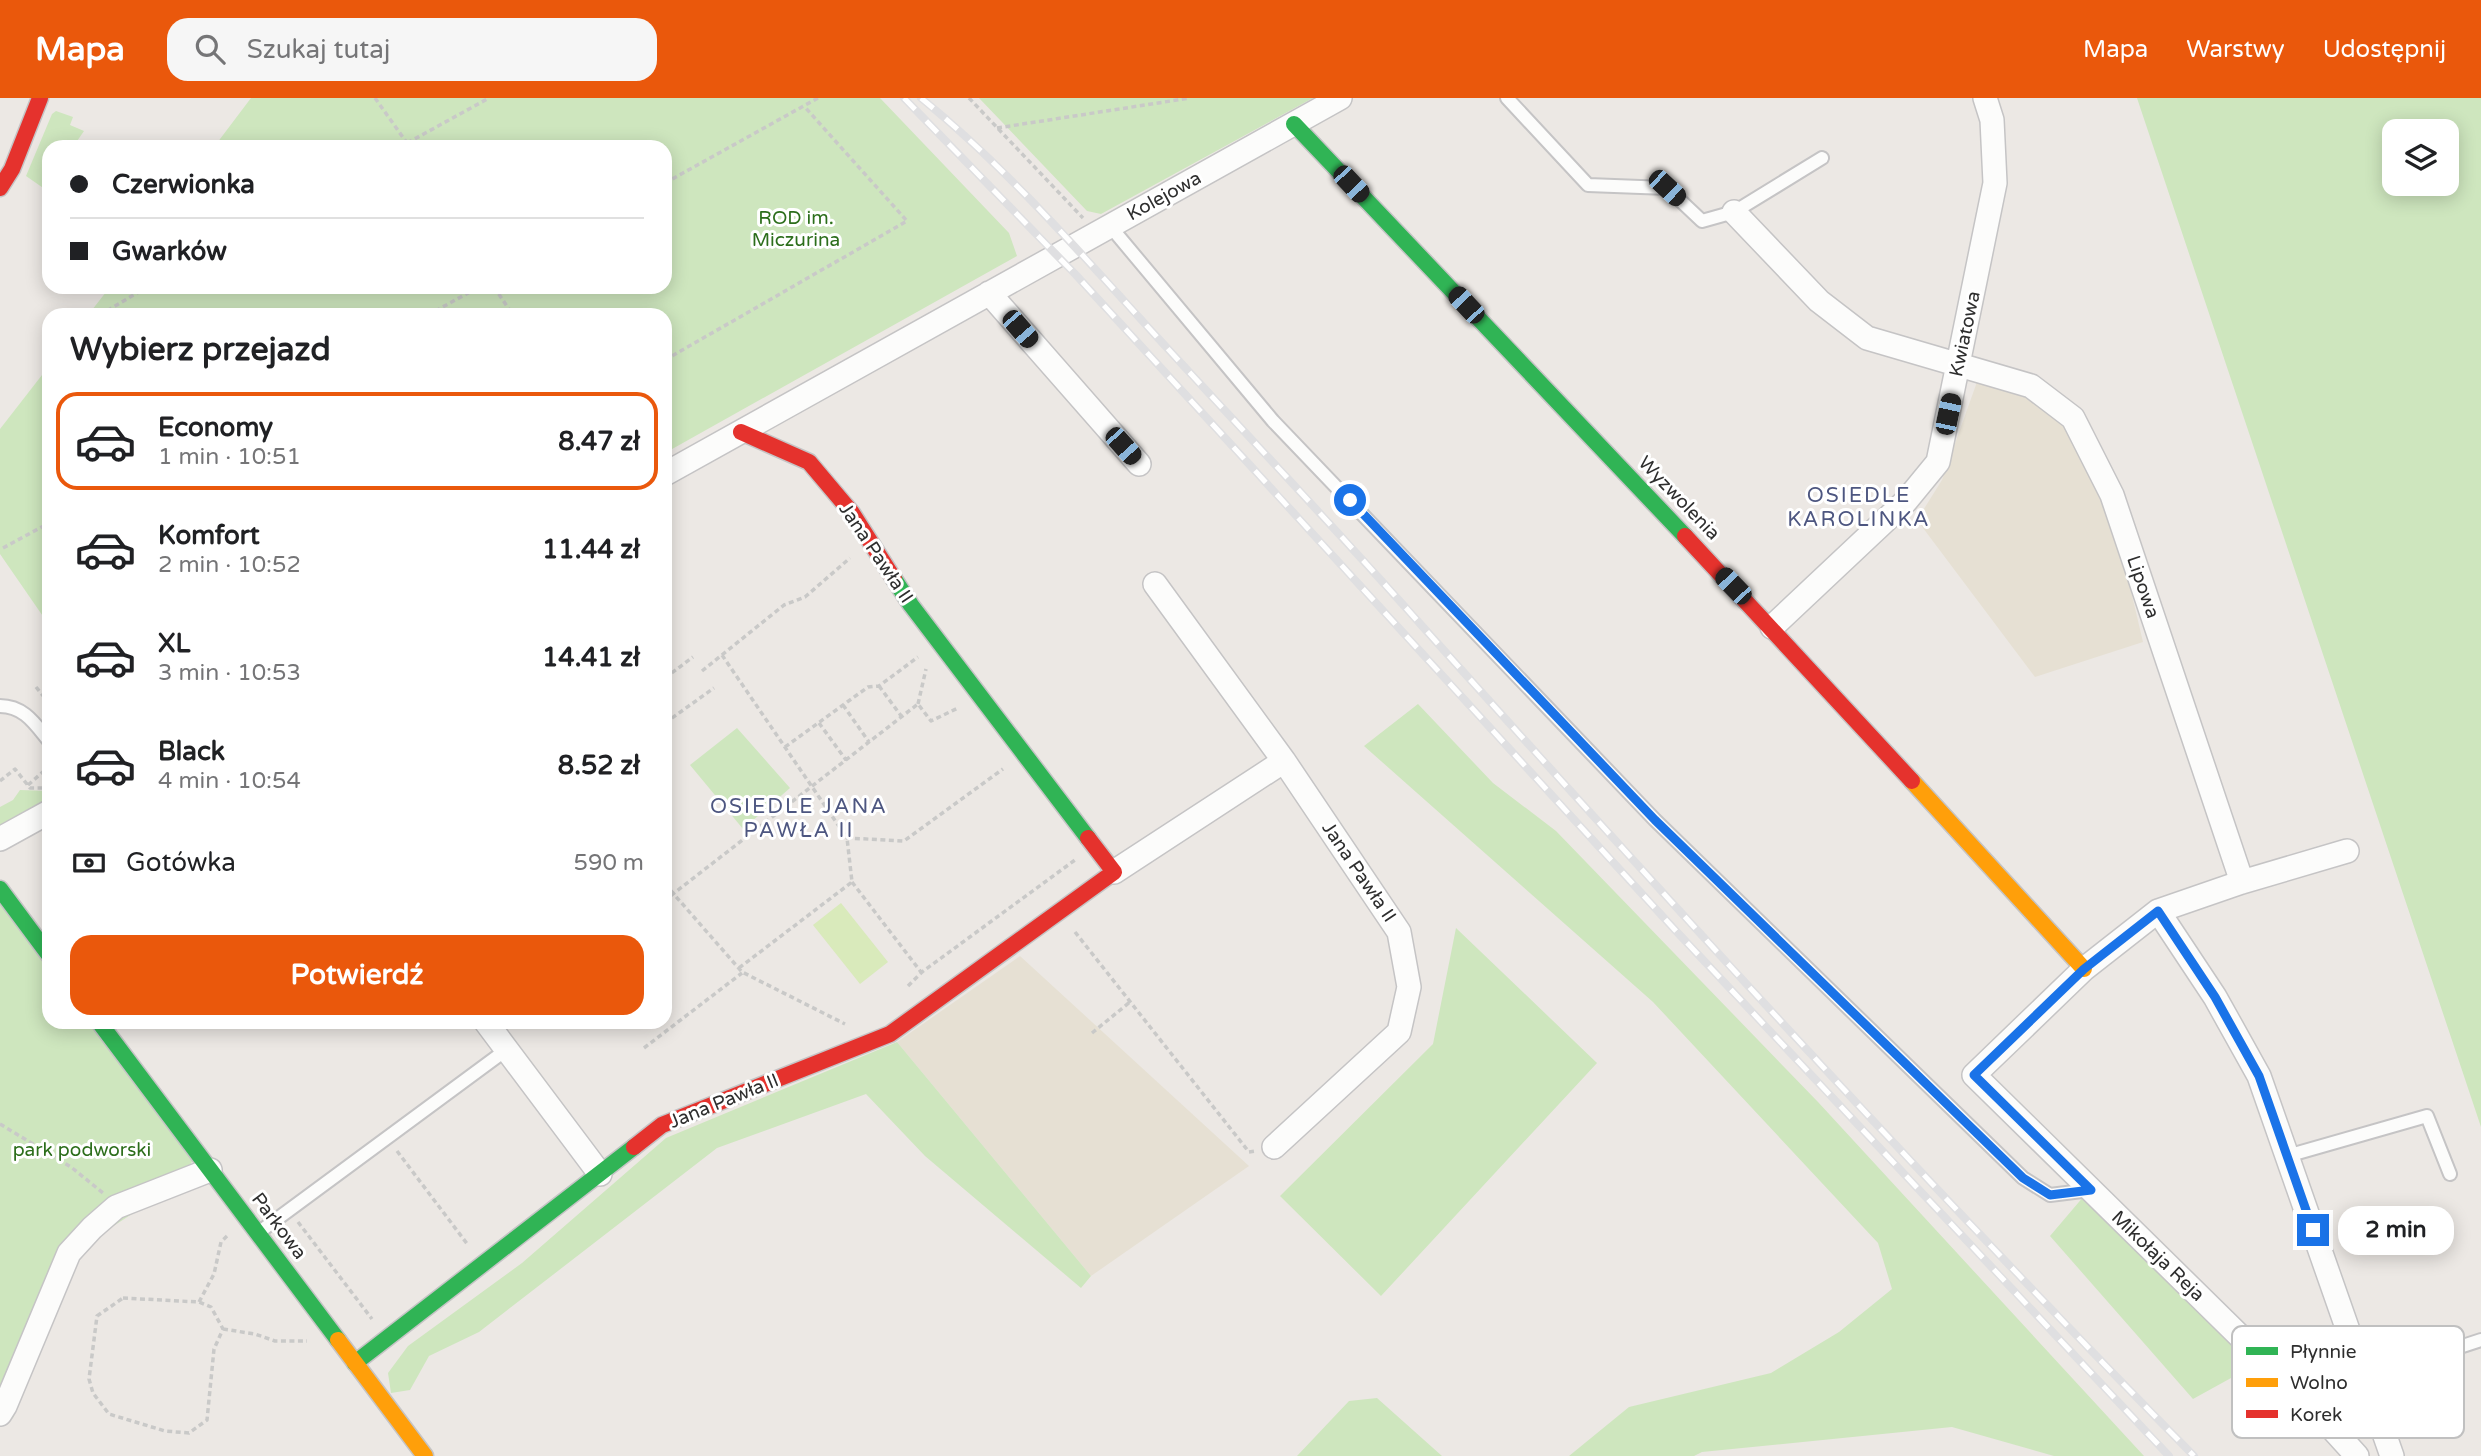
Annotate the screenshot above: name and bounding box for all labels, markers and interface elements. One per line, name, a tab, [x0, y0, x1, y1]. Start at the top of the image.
search box	[167, 18, 657, 81]
text: Mapa	[35, 30, 125, 69]
icon: search	[191, 30, 229, 68]
text: Szukaj tutaj	[247, 34, 390, 65]
text: Mapa	[2083, 35, 2148, 64]
text: Warstwy	[2186, 35, 2285, 64]
text: Udostępnij	[2323, 35, 2446, 64]
map controls	[2382, 119, 2459, 196]
button: layers	[2382, 119, 2459, 196]
car	[1329, 161, 1374, 207]
car	[1645, 166, 1690, 210]
street label: Kolejowa	[1123, 167, 1205, 225]
text: Czerwionka	[112, 169, 255, 200]
park label: ROD im. Miczurina	[752, 207, 840, 251]
text: Gwarków	[112, 236, 227, 267]
car	[1444, 282, 1489, 328]
street label: Kwiatowa	[1945, 289, 1985, 379]
car	[999, 306, 1042, 352]
text: Wybierz przejazd	[70, 331, 331, 369]
car	[1934, 391, 1963, 437]
icon: car	[74, 410, 137, 473]
text: Economy	[158, 412, 273, 443]
car	[1102, 423, 1145, 469]
text: 8.47 zł	[558, 426, 640, 457]
text: 1 min · 10:51	[158, 443, 301, 471]
street label: Wyzwolenia	[1634, 452, 1724, 544]
district label: OSIEDLE KAROLINKA	[1787, 483, 1931, 532]
route start	[1334, 484, 1366, 516]
street label: Jana Pawła II	[834, 499, 918, 607]
icon: car	[74, 518, 137, 581]
text: Komfort	[158, 520, 260, 551]
text: 11.44 zł	[542, 534, 640, 565]
text: 2 min · 10:52	[158, 551, 301, 579]
street label: Lipowa	[2122, 553, 2164, 621]
car	[1711, 564, 1756, 608]
icon: car	[74, 626, 137, 689]
text: XL	[158, 628, 190, 659]
text: 14.41 zł	[542, 642, 640, 673]
text: 3 min · 10:53	[158, 659, 301, 687]
icon: car	[74, 734, 137, 797]
text: Black	[158, 736, 225, 767]
text: 8.52 zł	[558, 750, 640, 781]
text: 4 min · 10:54	[158, 767, 301, 795]
district label: OSIEDLE JANA PAWŁA II	[710, 794, 888, 843]
street label: Jana Pawła II	[1317, 818, 1401, 926]
icon: cash	[70, 844, 108, 882]
text: Gotówka	[126, 847, 236, 878]
text: 590 m	[574, 849, 644, 877]
button: Potwierdź	[70, 935, 644, 1015]
street label: Jana Pawła II	[666, 1069, 782, 1133]
park label: park podworski	[13, 1139, 151, 1161]
street label: Parkowa	[247, 1188, 311, 1264]
street label: Mikołaja Reja	[2107, 1206, 2209, 1306]
callout: 2 min	[2338, 1206, 2453, 1254]
route end	[2297, 1214, 2329, 1246]
text: 2 min	[2365, 1216, 2427, 1244]
legend	[2232, 1326, 2464, 1438]
text: Płynnie	[2290, 1341, 2357, 1363]
text: Wolno	[2290, 1372, 2348, 1394]
text: Korek	[2290, 1404, 2342, 1426]

